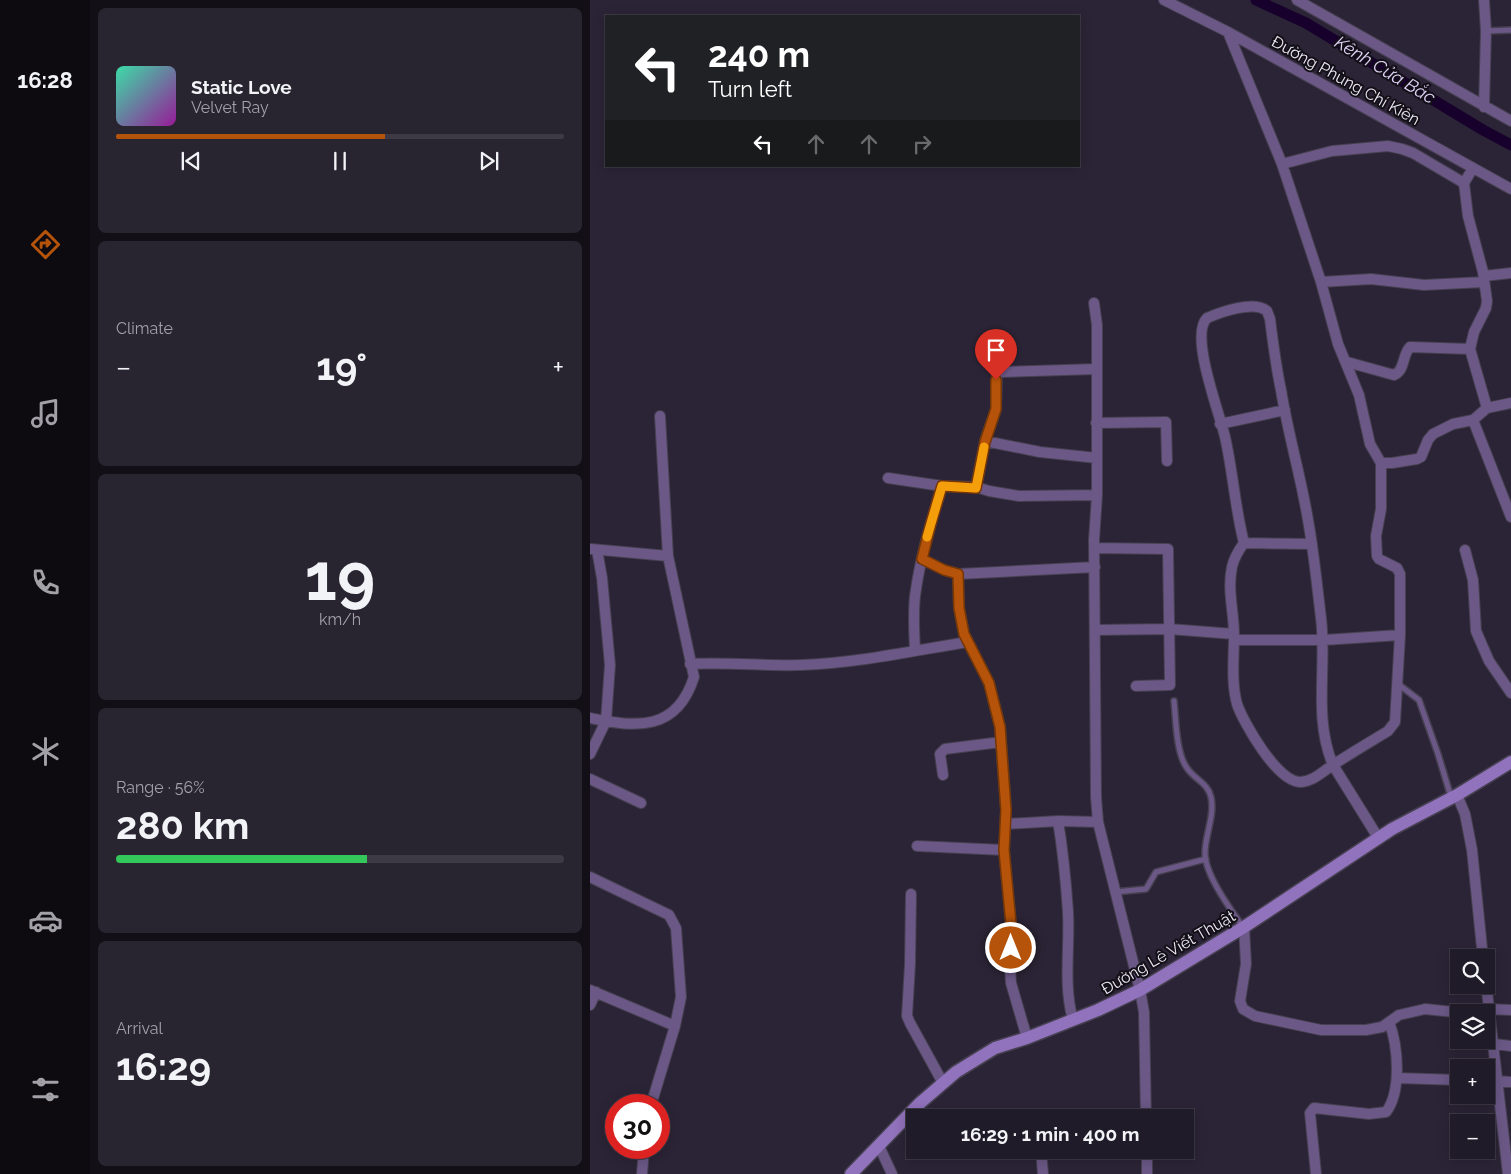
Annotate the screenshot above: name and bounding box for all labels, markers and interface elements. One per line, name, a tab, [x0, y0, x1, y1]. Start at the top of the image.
water label: Kênh Cửa Bắc	[1331, 31, 1440, 108]
street label: Đường Phùng Chí Kiên	[1268, 32, 1423, 129]
text: 240 m	[708, 34, 810, 75]
icon: left	[625, 35, 690, 100]
text: 16:28	[17, 67, 73, 93]
text: Static Love	[191, 76, 292, 98]
text: Turn left	[708, 76, 792, 102]
text: Velvet Ray	[191, 98, 269, 117]
icon: left	[749, 130, 777, 158]
icon: ahead	[802, 130, 830, 158]
icon: ahead	[855, 130, 883, 158]
icon: right	[908, 130, 936, 158]
icon: previous	[177, 147, 205, 175]
icon: pause	[326, 147, 354, 175]
icon: next	[475, 147, 503, 175]
icon: directions	[28, 227, 63, 262]
text: Climate	[116, 319, 173, 338]
pin	[975, 329, 1017, 380]
icon: arrive	[982, 336, 1010, 364]
text: 19°	[316, 344, 367, 389]
text: −	[116, 351, 131, 384]
text: +	[552, 351, 564, 384]
icon: music	[28, 396, 63, 431]
text: 19	[305, 539, 375, 615]
icon: phone	[28, 565, 63, 600]
text: km/h	[319, 610, 361, 629]
icon: climate	[28, 734, 63, 769]
text: Range · 56%	[116, 778, 205, 797]
text: 280 km	[116, 803, 249, 848]
icon: car	[28, 903, 63, 938]
street label: Đường Lê Viết Thuật	[1098, 906, 1239, 998]
position arrow	[984, 921, 1036, 973]
map controls	[1450, 949, 1495, 1159]
button: search	[1450, 949, 1495, 994]
button: layers	[1450, 1004, 1495, 1049]
text: Arrival	[116, 1019, 163, 1038]
text: 16:29	[116, 1044, 211, 1089]
button: +	[1450, 1059, 1495, 1104]
icon: filters	[28, 1072, 63, 1107]
speed limit sign: 30	[605, 1094, 670, 1159]
button: −	[1450, 1114, 1495, 1159]
text: 16:29 · 1 min · 400 m	[961, 1123, 1139, 1145]

